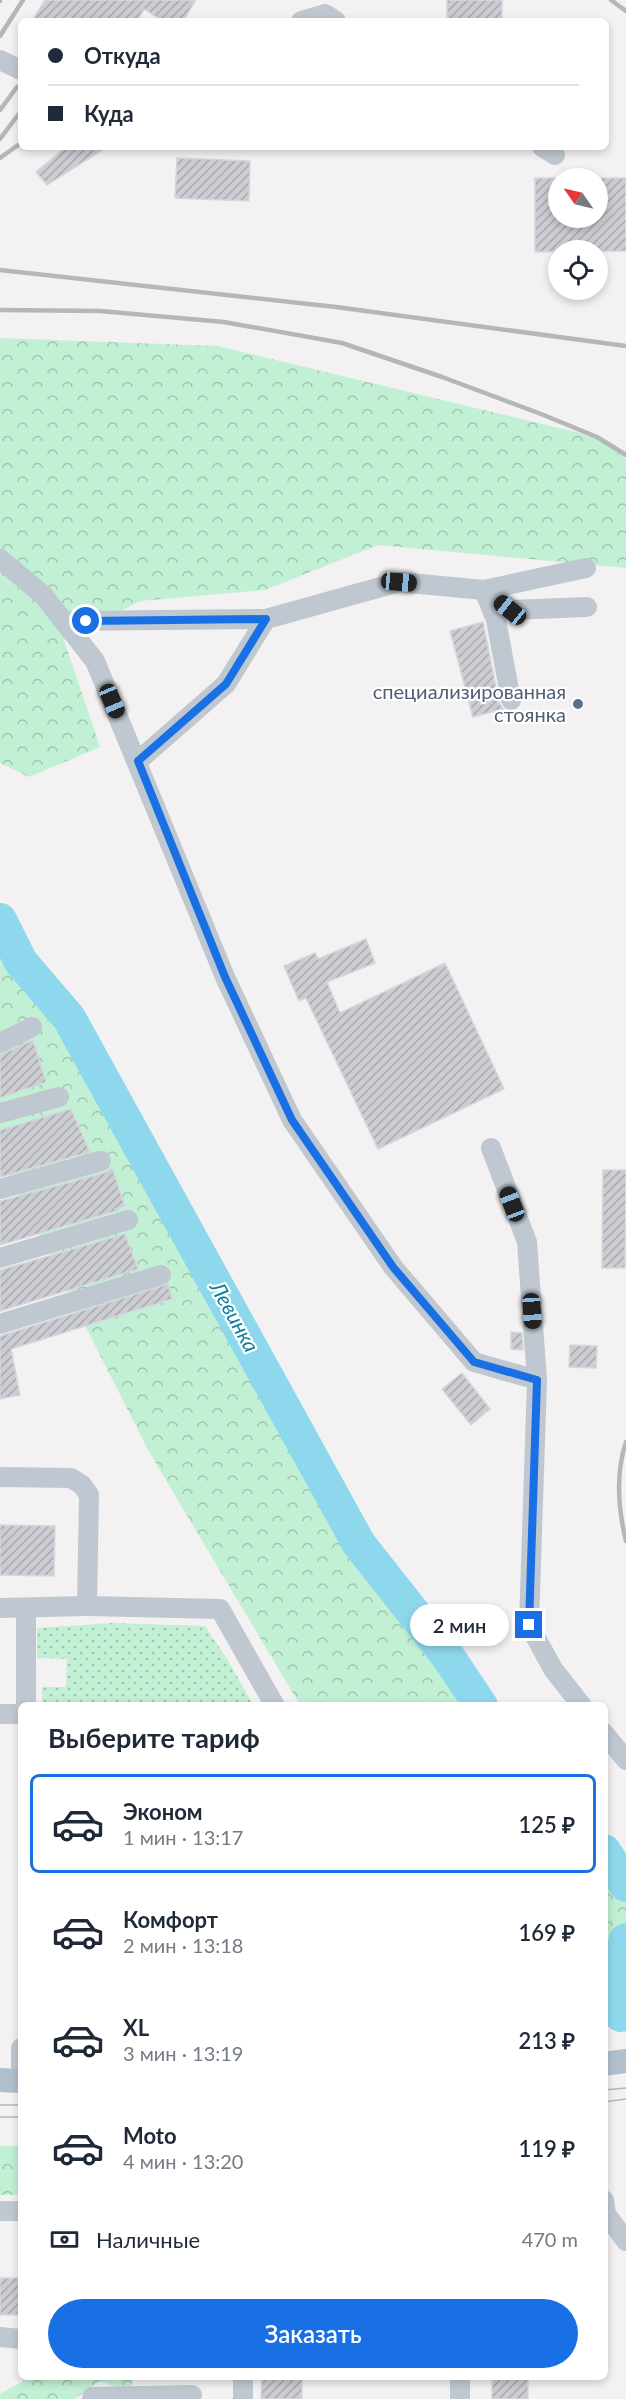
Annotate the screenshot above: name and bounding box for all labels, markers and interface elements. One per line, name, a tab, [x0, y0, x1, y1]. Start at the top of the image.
text: Откуда	[84, 42, 161, 69]
text: Куда	[84, 100, 134, 127]
north arrow	[548, 168, 608, 228]
map controls	[548, 168, 608, 300]
button: locate	[548, 240, 608, 300]
car	[380, 571, 418, 593]
car	[490, 592, 530, 628]
route start	[72, 607, 99, 634]
place label: специализированная стоянка	[373, 679, 566, 726]
car	[97, 681, 127, 721]
marker: специализированная стоянка	[571, 697, 585, 711]
car	[497, 1184, 527, 1224]
water label: Левинка	[205, 1276, 265, 1356]
car	[522, 1292, 542, 1330]
callout: 2 мин	[409, 1604, 508, 1646]
route end	[515, 1611, 542, 1638]
text: 2 мин	[433, 1613, 486, 1637]
text: Выберите тариф	[48, 1721, 260, 1754]
icon: car	[51, 1797, 105, 1851]
text: Эконом	[123, 1798, 203, 1825]
text: 125 ₽	[518, 1811, 575, 1838]
text: 1 мин · 13:17	[123, 1825, 243, 1849]
icon: car	[51, 1905, 105, 1959]
text: Комфорт	[123, 1906, 218, 1933]
text: 169 ₽	[518, 1919, 575, 1946]
text: 2 мин · 13:18	[123, 1933, 243, 1957]
icon: car	[51, 2013, 105, 2067]
text: XL	[123, 2014, 149, 2041]
text: 213 ₽	[518, 2027, 575, 2054]
text: 3 мин · 13:19	[123, 2041, 243, 2065]
icon: car	[51, 2121, 105, 2175]
text: Moto	[123, 2122, 177, 2149]
text: 119 ₽	[518, 2135, 575, 2162]
text: 4 мин · 13:20	[123, 2149, 243, 2173]
icon: cash	[48, 2223, 81, 2256]
text: Наличные	[96, 2226, 200, 2253]
text: 470 m	[522, 2227, 578, 2251]
button: Заказать	[48, 2299, 578, 2368]

